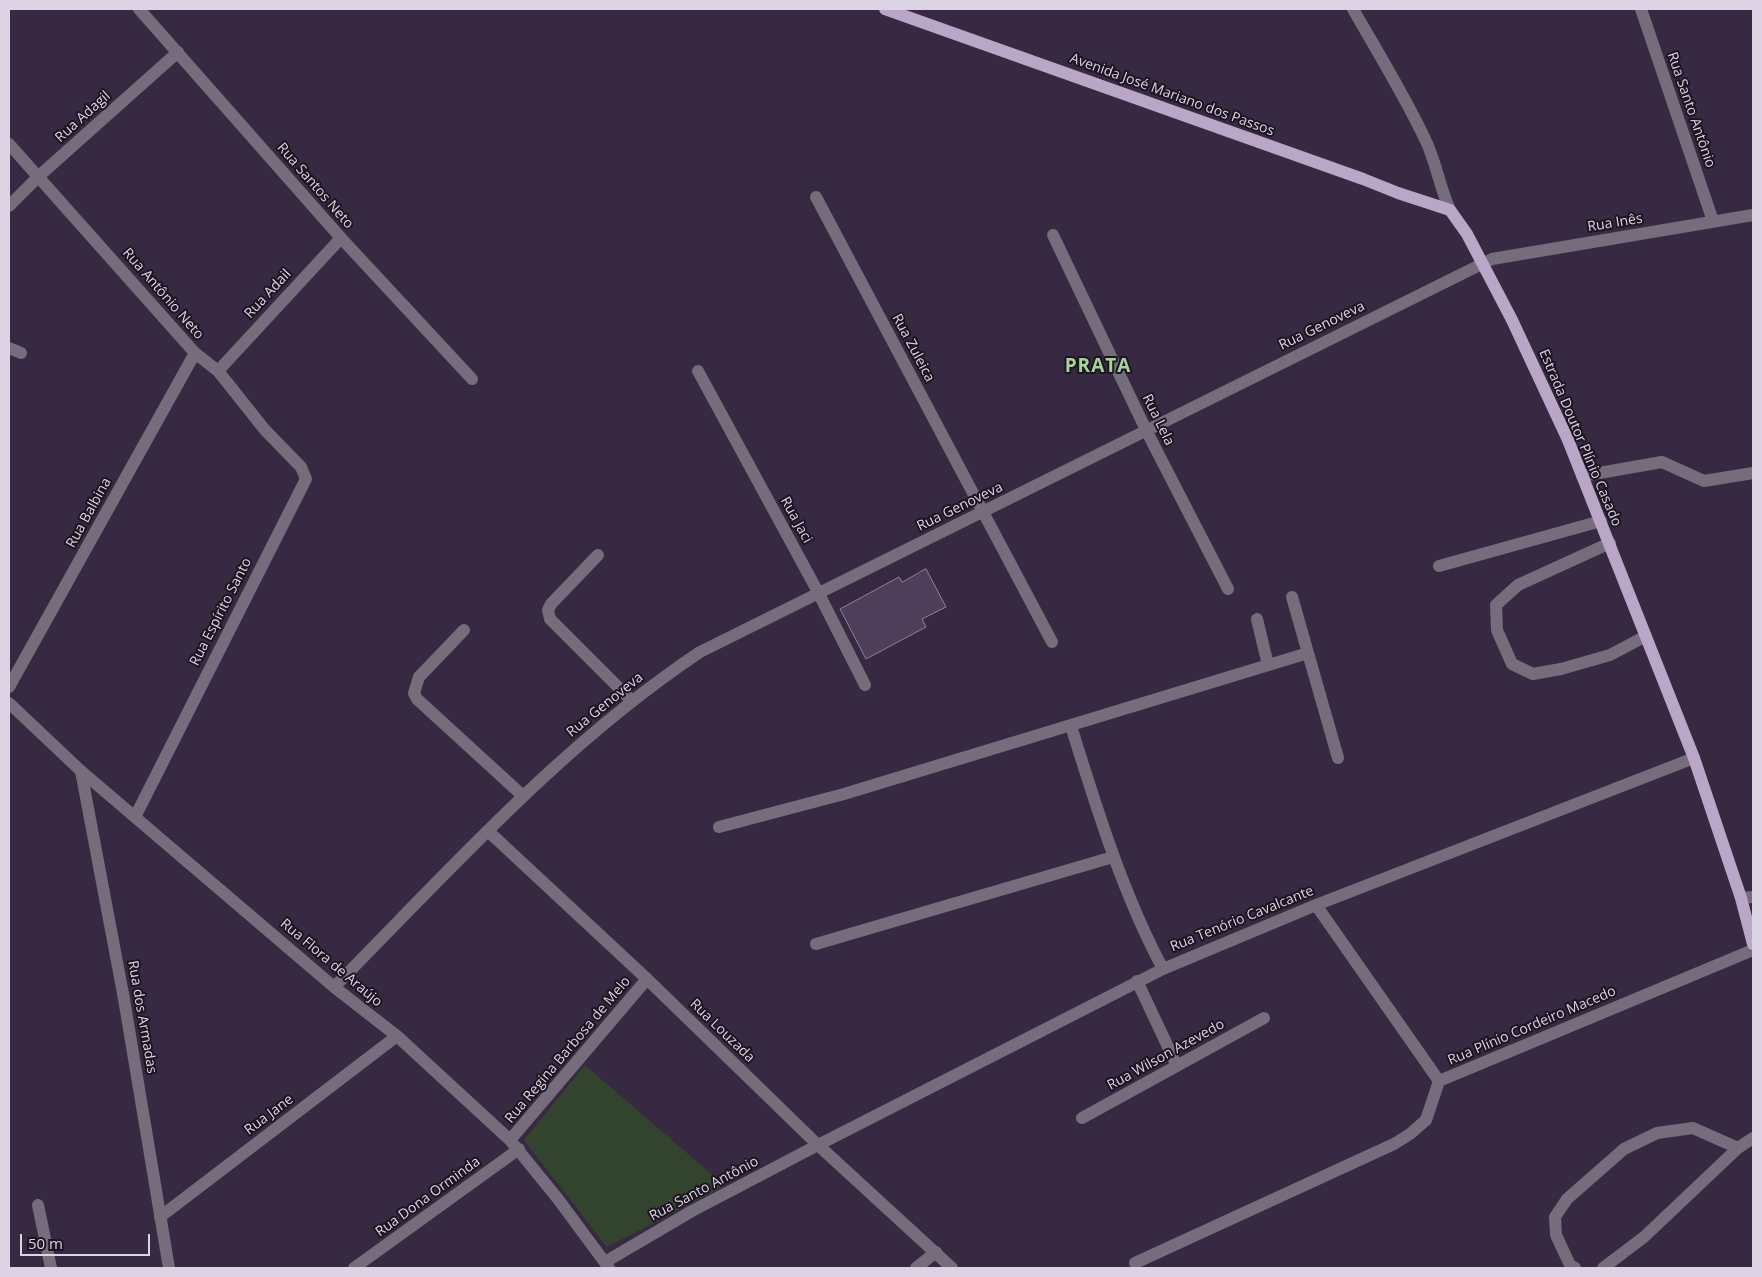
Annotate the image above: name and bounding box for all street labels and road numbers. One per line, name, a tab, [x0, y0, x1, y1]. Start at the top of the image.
street label: Avenida José Mariano dos Passos	[1068, 50, 1276, 140]
street label: Rua Santo Antônio	[1663, 50, 1719, 170]
street label: Rua Adagil	[52, 88, 114, 146]
street label: Rua Santos Neto	[273, 140, 357, 232]
street label: Rua Inês	[1586, 210, 1644, 236]
street label: Rua Antônio Neto	[119, 245, 207, 343]
street label: Rua Adail	[241, 266, 295, 322]
street label: Rua Genoveva	[1276, 298, 1368, 354]
street label: Rua Zuleica	[888, 311, 938, 385]
street label: Estrada Doutor Plínio Casado	[1535, 347, 1625, 529]
street label: Rua Lela	[1138, 392, 1178, 448]
street label: Rua Balbina	[63, 475, 115, 551]
street label: Rua Genoveva	[914, 479, 1006, 535]
street label: Rua Jaci	[776, 494, 816, 546]
street label: Rua Espírito Santo	[187, 555, 255, 669]
street label: Rua Genoveva	[563, 669, 647, 741]
street label: Rua Tenório Cavalcante	[1168, 882, 1316, 956]
street label: Rua Flora de Araújo	[277, 915, 385, 1011]
street label: Rua dos Armadas	[124, 959, 160, 1075]
street label: Rua Regina Barbosa de Melo	[502, 973, 634, 1127]
street label: Rua Plínio Cordeiro Macedo	[1445, 983, 1619, 1069]
street label: Rua Louzada	[686, 996, 758, 1066]
street label: Rua Wilson Azevedo	[1105, 1016, 1227, 1094]
street label: Rua Jane	[241, 1091, 297, 1139]
street label: Rua Dona Orminda	[372, 1153, 484, 1241]
street label: Rua Santo Antônio	[647, 1153, 761, 1225]

